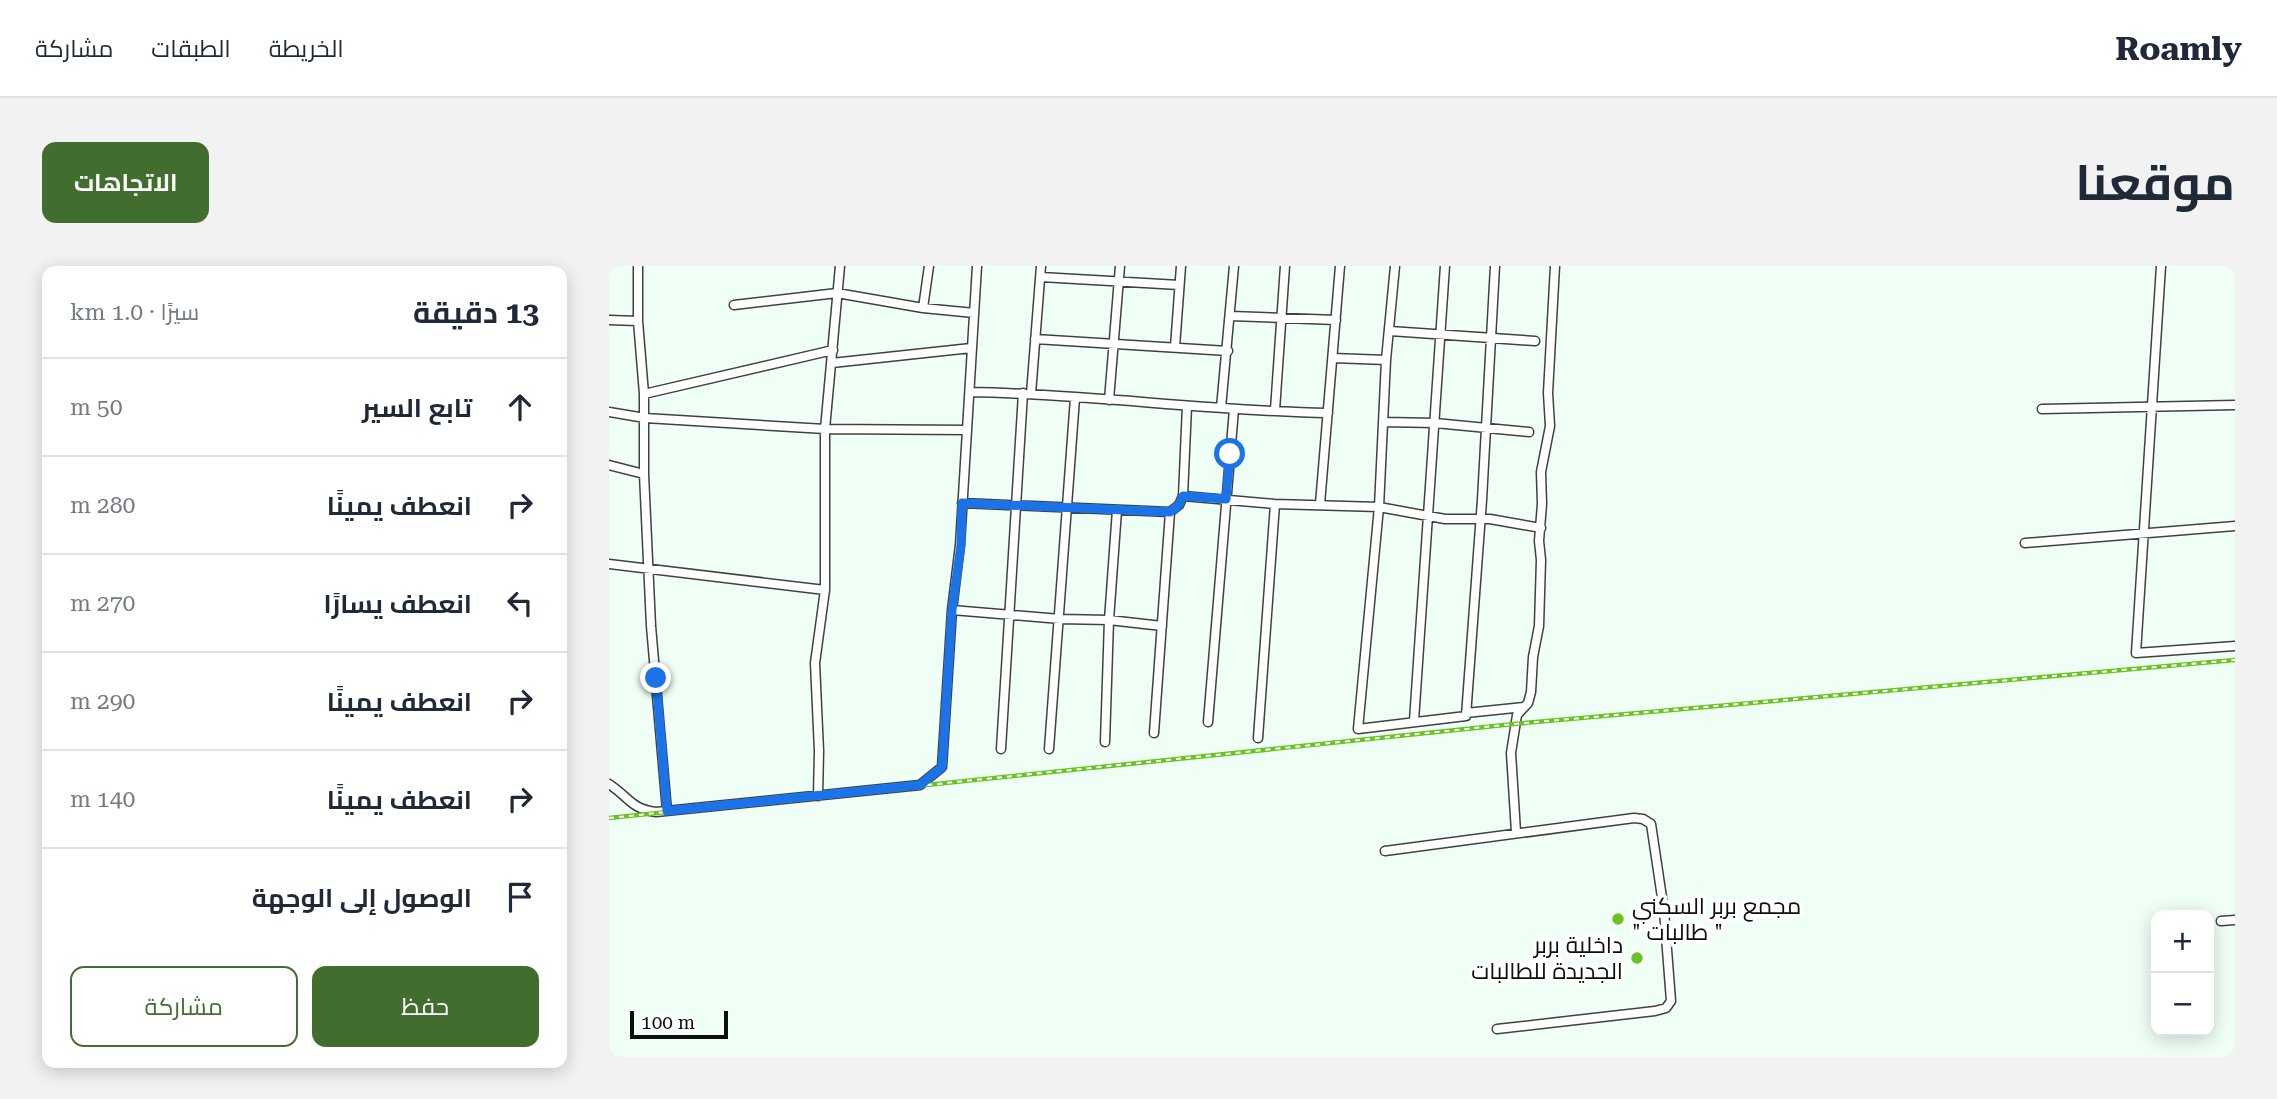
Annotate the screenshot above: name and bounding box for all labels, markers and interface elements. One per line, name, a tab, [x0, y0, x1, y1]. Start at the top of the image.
text: Roamly	[2115, 29, 2242, 68]
text: مشاركة	[35, 35, 113, 63]
text: الطبقات	[151, 35, 231, 63]
text: الخريطة	[269, 35, 344, 63]
button: الاتجاهات	[42, 142, 209, 223]
text: موقعنا	[2075, 155, 2235, 212]
text: 13 دقيقة	[413, 295, 539, 330]
text: سيرًا · 1.0 km	[70, 299, 199, 326]
icon: ahead	[501, 388, 539, 426]
text: تابع السير	[362, 393, 472, 423]
text: 50 m	[70, 394, 123, 421]
route start	[1214, 438, 1245, 469]
icon: right	[501, 486, 539, 524]
text: انعطف يمينًا	[327, 491, 472, 521]
text: 280 m	[70, 492, 135, 519]
icon: left	[501, 584, 539, 622]
text: انعطف يسارًا	[324, 589, 472, 619]
text: 270 m	[70, 590, 135, 617]
route end	[640, 662, 671, 693]
icon: right	[501, 682, 539, 720]
text: انعطف يمينًا	[327, 687, 472, 717]
text: 290 m	[70, 688, 135, 715]
icon: right	[501, 780, 539, 818]
text: انعطف يمينًا	[327, 785, 472, 815]
text: 140 m	[70, 786, 135, 813]
icon: arrive	[501, 878, 539, 916]
text: الوصول إلى الوجهة	[252, 883, 472, 913]
place label: مجمع بربر السكني " طالبات "	[1632, 893, 1801, 946]
map controls	[2151, 910, 2214, 1036]
button: +	[2151, 910, 2214, 973]
marker: مجمع بربر السكني " طالبات "	[1610, 911, 1626, 927]
place label: داخلية بربر الجديدة للطالبات	[1471, 932, 1623, 985]
marker: داخلية بربر الجديدة للطالبات	[1629, 950, 1645, 966]
button: مشاركة	[70, 966, 298, 1047]
button: حفظ	[312, 966, 539, 1047]
button: −	[2151, 973, 2214, 1036]
scale bar	[630, 1008, 728, 1040]
text: 100 m	[641, 1011, 695, 1034]

